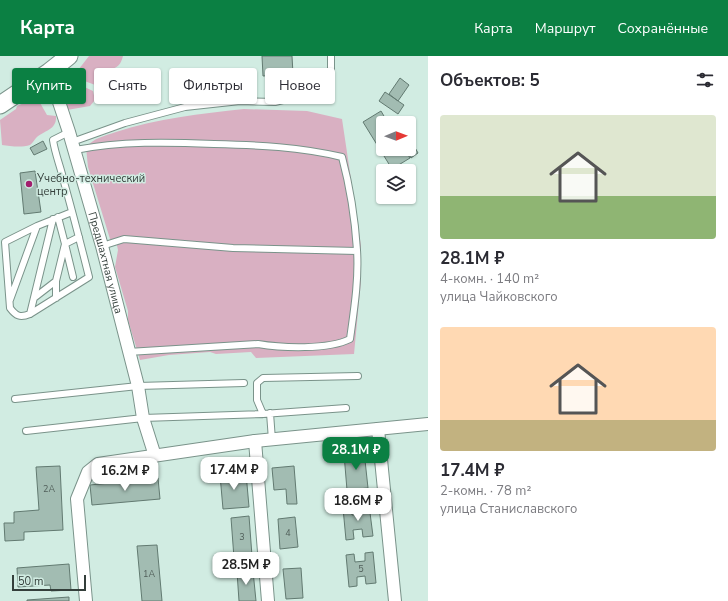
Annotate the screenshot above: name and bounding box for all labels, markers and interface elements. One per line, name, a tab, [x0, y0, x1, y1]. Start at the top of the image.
text: Карта	[20, 15, 75, 41]
text: Карта	[474, 19, 513, 38]
text: Маршрут	[535, 19, 596, 38]
text: Сохранённые	[618, 19, 708, 38]
chip: Купить	[12, 68, 86, 104]
chip: Снять	[94, 68, 161, 104]
chip: Фильтры	[169, 68, 257, 104]
chip: Новое	[265, 68, 335, 104]
text: Объектов: 5	[440, 69, 540, 92]
icon: filters	[694, 69, 716, 91]
north arrow	[376, 116, 416, 156]
map controls	[376, 116, 416, 204]
icon: home	[542, 141, 614, 213]
button: layers	[376, 164, 416, 204]
place label: Учебно-технический центр	[36, 171, 145, 199]
marker: Учебно-технический центр	[24, 179, 34, 189]
street label: Предшахтная улица	[84, 210, 126, 315]
text: 28.1M ₽	[440, 247, 504, 270]
text: 4-комн. · 140 m²	[440, 270, 539, 288]
text: улица Чайковского	[440, 288, 558, 306]
icon: home	[542, 353, 614, 425]
pin: 28.1M ₽	[319, 437, 393, 471]
text: 28.1M ₽	[331, 441, 381, 459]
pin: 17.4M ₽	[197, 457, 271, 491]
pin: 16.2M ₽	[88, 458, 162, 492]
text: 17.4M ₽	[440, 459, 504, 482]
text: 17.4M ₽	[209, 461, 259, 479]
text: 16.2M ₽	[100, 462, 150, 480]
text: 2-комн. · 78 m²	[440, 482, 531, 500]
house number: 2А	[43, 483, 55, 495]
pin: 18.6M ₽	[321, 488, 395, 522]
text: 18.6M ₽	[333, 492, 383, 510]
text: улица Станиславского	[440, 500, 577, 518]
house number: 4	[285, 527, 291, 539]
house number: 3	[239, 531, 245, 543]
pin: 28.5M ₽	[209, 552, 283, 586]
text: 28.5M ₽	[221, 556, 271, 574]
house number: 5	[358, 563, 364, 575]
house number: 1А	[143, 568, 155, 580]
scale bar	[12, 573, 86, 592]
text: 50 m	[18, 574, 43, 589]

